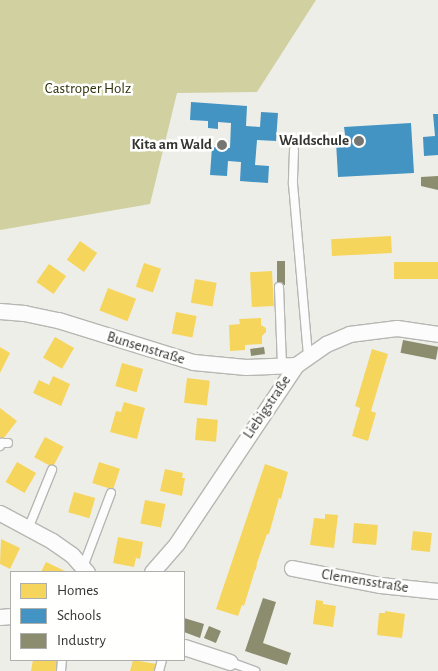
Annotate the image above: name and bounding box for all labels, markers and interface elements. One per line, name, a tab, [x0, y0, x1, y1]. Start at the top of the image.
park label: Castroper Holz	[45, 80, 131, 98]
place label: Waldschule	[279, 132, 349, 150]
marker: Waldschule	[353, 135, 365, 147]
place label: Kita am Wald	[132, 136, 212, 154]
marker: Kita am Wald	[216, 139, 228, 151]
street label: Bunsenstraße	[105, 328, 187, 368]
street label: Liebigstraße	[239, 372, 295, 442]
street label: Clemensstraße	[320, 565, 410, 597]
legend	[10, 571, 185, 661]
text: Homes	[57, 583, 99, 598]
text: Schools	[57, 608, 101, 623]
text: Industry	[57, 633, 106, 648]

